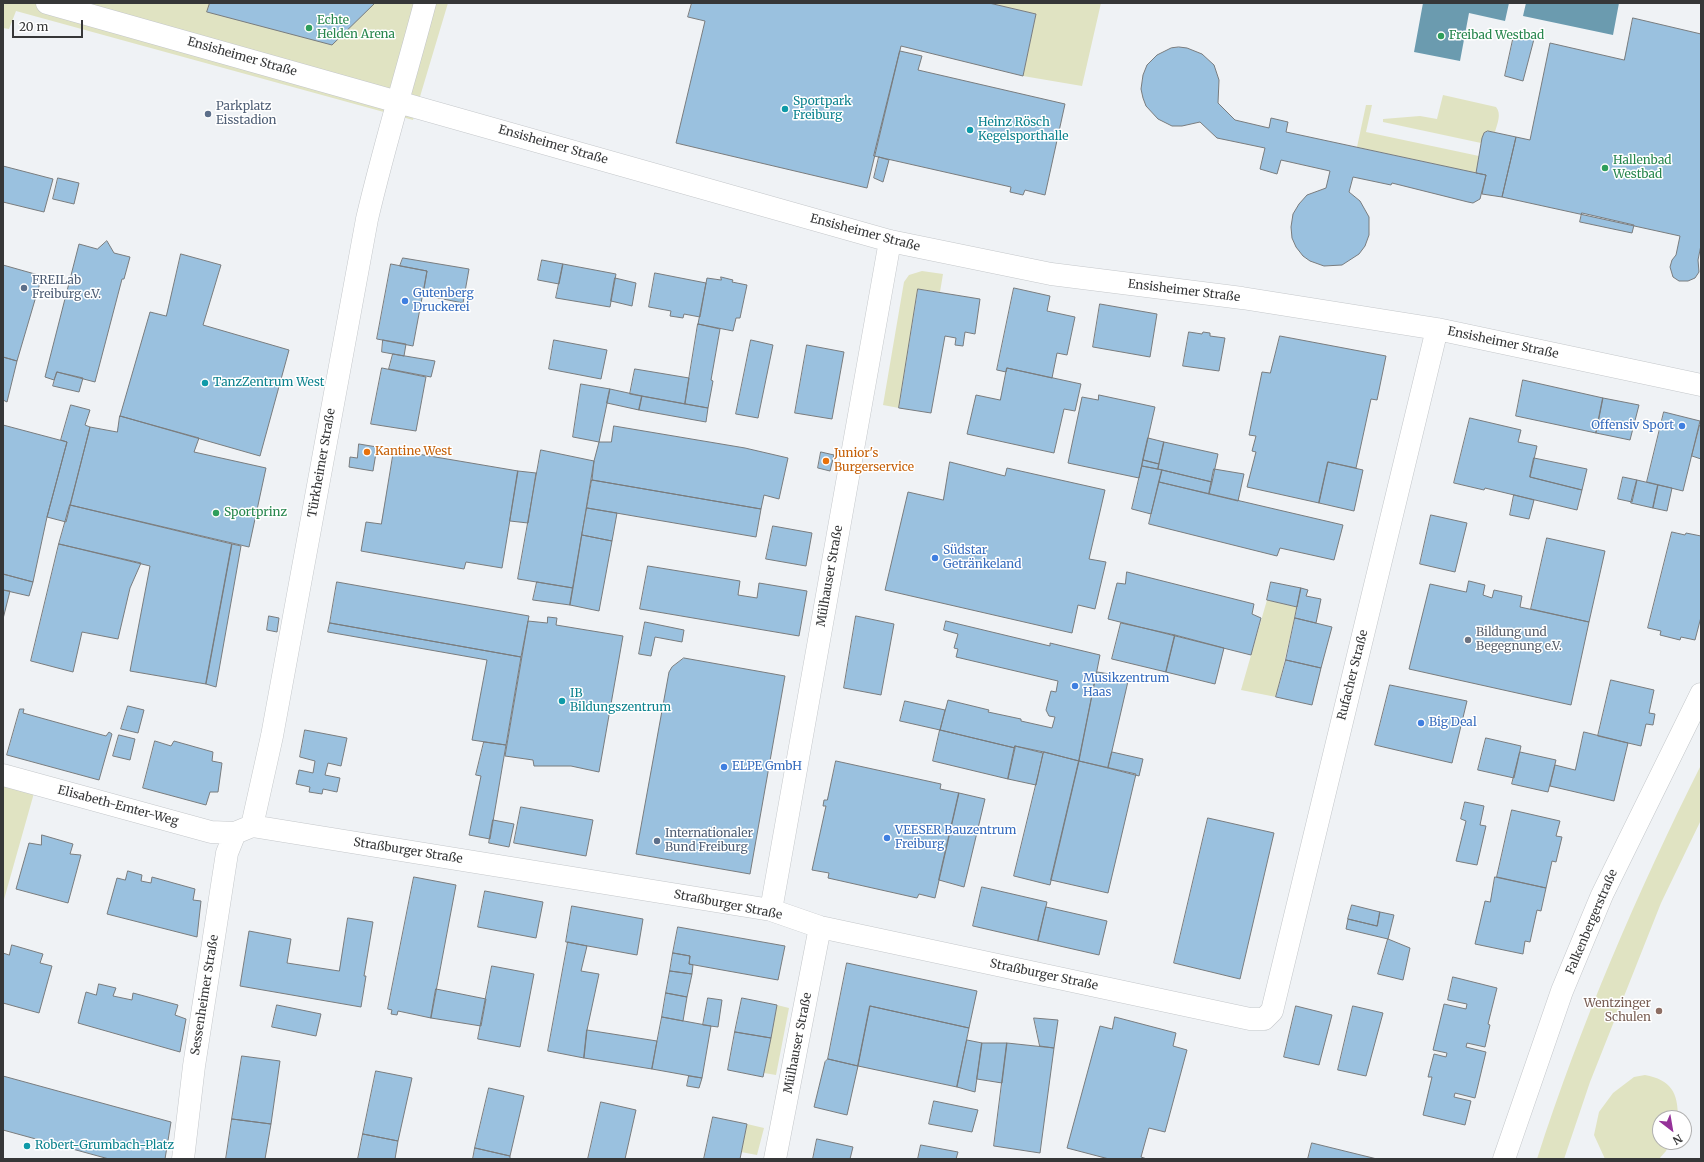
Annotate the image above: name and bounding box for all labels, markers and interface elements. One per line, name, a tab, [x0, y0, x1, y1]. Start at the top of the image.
scale bar	[14, 12, 85, 38]
place label: Echte Helden Arena	[317, 14, 395, 42]
text: 20 m	[19, 19, 48, 34]
marker: Echte Helden Arena	[304, 23, 314, 33]
place label: Freibad Westbad	[1449, 29, 1544, 43]
marker: Freibad Westbad	[1436, 31, 1446, 41]
street label: Ensisheimer Straße	[186, 34, 298, 80]
place label: Sportpark Freiburg	[793, 95, 852, 123]
place label: Parkplatz Eisstadion	[216, 100, 277, 128]
marker: Sportpark Freiburg	[780, 104, 790, 114]
marker: Parkplatz Eisstadion	[203, 109, 213, 119]
place label: Heinz Rösch Kegelsporthalle	[978, 116, 1068, 144]
street label: Ensisheimer Straße	[497, 122, 609, 168]
marker: Heinz Rösch Kegelsporthalle	[965, 125, 975, 135]
place label: Hallenbad Westbad	[1613, 154, 1672, 182]
marker: Hallenbad Westbad	[1600, 163, 1610, 173]
street label: Ensisheimer Straße	[809, 211, 921, 255]
place label: FREILab Freiburg e.V.	[32, 274, 101, 302]
street label: Ensisheimer Straße	[1127, 277, 1241, 305]
marker: FREILab Freiburg e.V.	[19, 283, 29, 293]
place label: Gutenberg Druckerei	[413, 287, 474, 315]
marker: Gutenberg Druckerei	[400, 296, 410, 306]
street label: Ensisheimer Straße	[1446, 324, 1560, 362]
place label: TanzZentrum West	[213, 376, 325, 390]
marker: TanzZentrum West	[200, 378, 210, 388]
street label: Türkheimer Straße	[305, 407, 339, 519]
place label: Offensiv Sport	[1591, 419, 1674, 433]
marker: Offensiv Sport	[1677, 421, 1687, 431]
place label: Kantine West	[375, 445, 452, 459]
marker: Kantine West	[362, 447, 372, 457]
place label: Junior's Burgerservice	[834, 447, 914, 475]
marker: Junior's Burgerservice	[821, 456, 831, 466]
place label: Sportprinz	[224, 506, 287, 520]
marker: Sportprinz	[211, 508, 221, 518]
street label: Mülhauser Straße	[814, 524, 846, 628]
place label: Südstar Getränkeland	[943, 544, 1022, 572]
marker: Südstar Getränkeland	[930, 553, 940, 563]
place label: Bildung und Begegnung e.V.	[1476, 626, 1562, 654]
street label: Rufacher Straße	[1335, 628, 1371, 722]
marker: Bildung und Begegnung e.V.	[1463, 635, 1473, 645]
place label: Musikzentrum Haas	[1083, 672, 1169, 700]
marker: Musikzentrum Haas	[1070, 681, 1080, 691]
place label: IB Bildungszentrum	[570, 687, 671, 715]
marker: IB Bildungszentrum	[557, 696, 567, 706]
place label: Big Deal	[1429, 716, 1477, 730]
marker: Big Deal	[1416, 718, 1426, 728]
place label: ELPE GmbH	[732, 760, 802, 774]
marker: ELPE GmbH	[719, 762, 729, 772]
street label: Elisabeth-Emter-Weg	[56, 783, 180, 829]
place label: VEESER Bauzentrum Freiburg	[895, 824, 1016, 852]
place label: Internationaler Bund Freiburg	[665, 827, 753, 855]
marker: VEESER Bauzentrum Freiburg	[882, 833, 892, 843]
street label: Straßburger Straße	[352, 835, 464, 867]
marker: Internationaler Bund Freiburg	[652, 836, 662, 846]
street label: Falkenbergerstraße	[1563, 867, 1621, 977]
street label: Straßburger Straße	[673, 887, 783, 923]
street label: Sessenheimer Straße	[188, 934, 222, 1056]
street label: Straßburger Straße	[989, 956, 1099, 994]
street label: Mülhauser Straße	[781, 991, 815, 1095]
place label: Wentzinger Schulen	[1584, 997, 1651, 1025]
marker: Wentzinger Schulen	[1654, 1006, 1664, 1016]
north arrow	[1652, 1110, 1692, 1150]
text: N	[1670, 1131, 1685, 1148]
place label: Robert-Grumbach-Platz	[35, 1139, 174, 1153]
marker: Robert-Grumbach-Platz	[22, 1141, 32, 1151]

